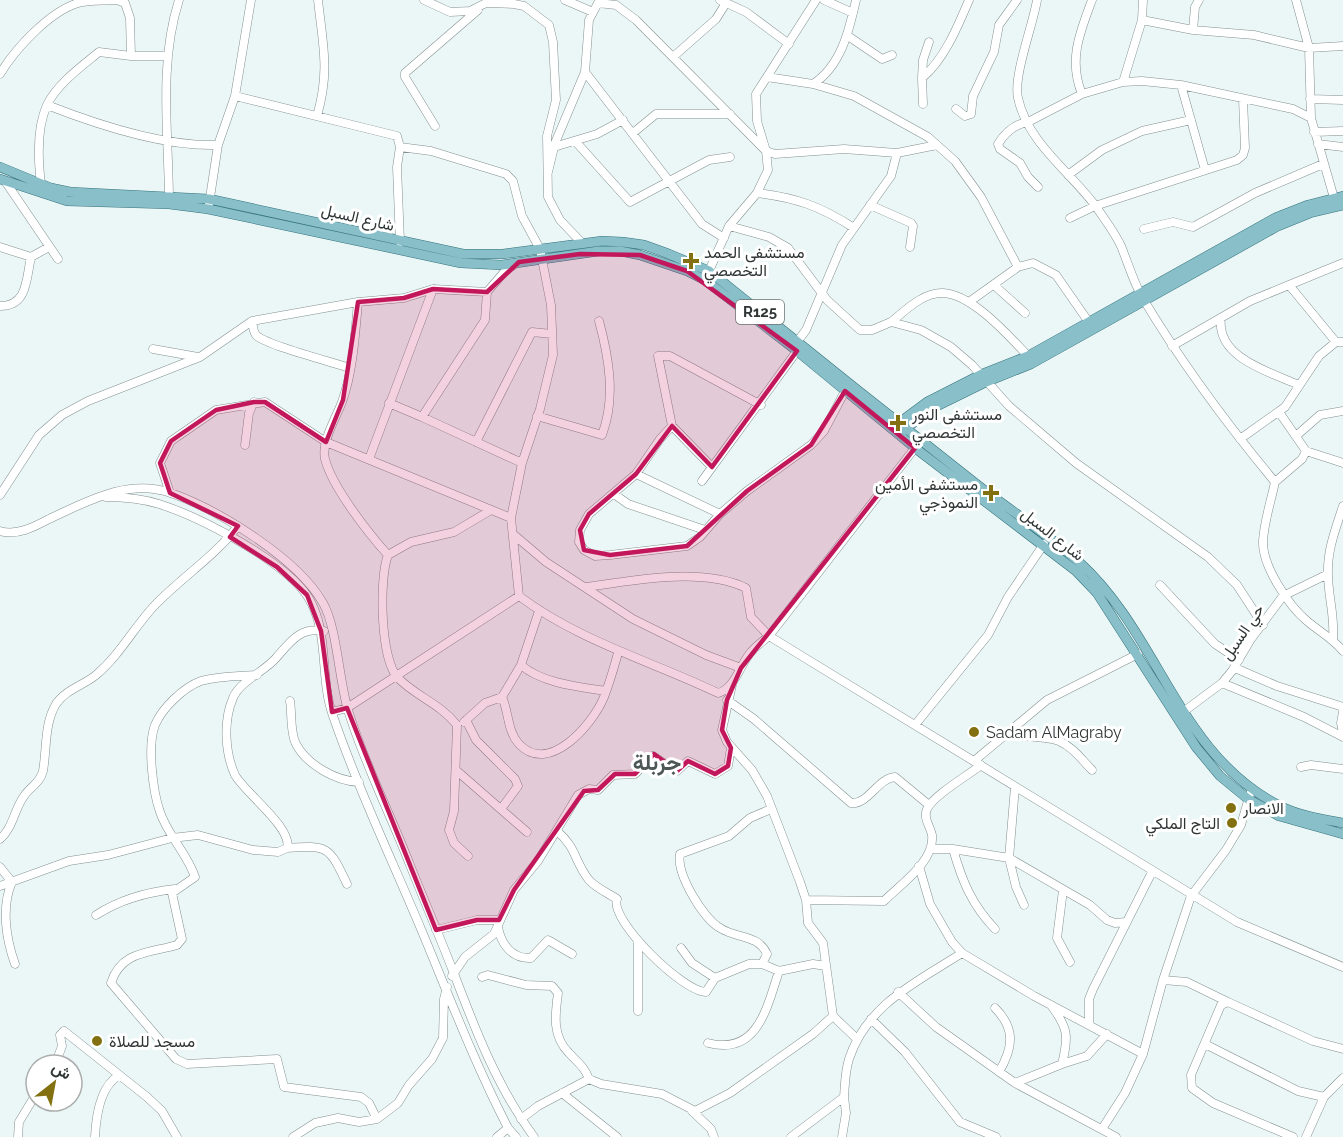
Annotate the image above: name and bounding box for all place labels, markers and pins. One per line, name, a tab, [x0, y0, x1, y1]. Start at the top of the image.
place label: مستشفى الحمد التخصصي	[704, 243, 805, 284]
marker: مستشفى الحمد التخصصي	[682, 252, 700, 270]
place label: مستشفى النور التخصصي	[911, 405, 1002, 446]
marker: مستشفى النور التخصصي	[889, 414, 907, 432]
place label: مستشفى الأمين النموذجي	[875, 475, 978, 516]
marker: مستشفى الأمين النموذجي	[982, 484, 1000, 502]
place label: Sadam AlMagraby	[986, 723, 1122, 742]
marker: Sadam AlMagraby	[967, 725, 981, 739]
place label: الانصار	[1242, 799, 1284, 819]
marker: الانصار	[1224, 801, 1238, 815]
place label: التاج الملكي	[1145, 814, 1220, 837]
marker: التاج الملكي	[1225, 816, 1239, 830]
place label: مسجد للصلاة	[109, 1032, 195, 1051]
marker: مسجد للصلاة	[90, 1034, 104, 1048]

